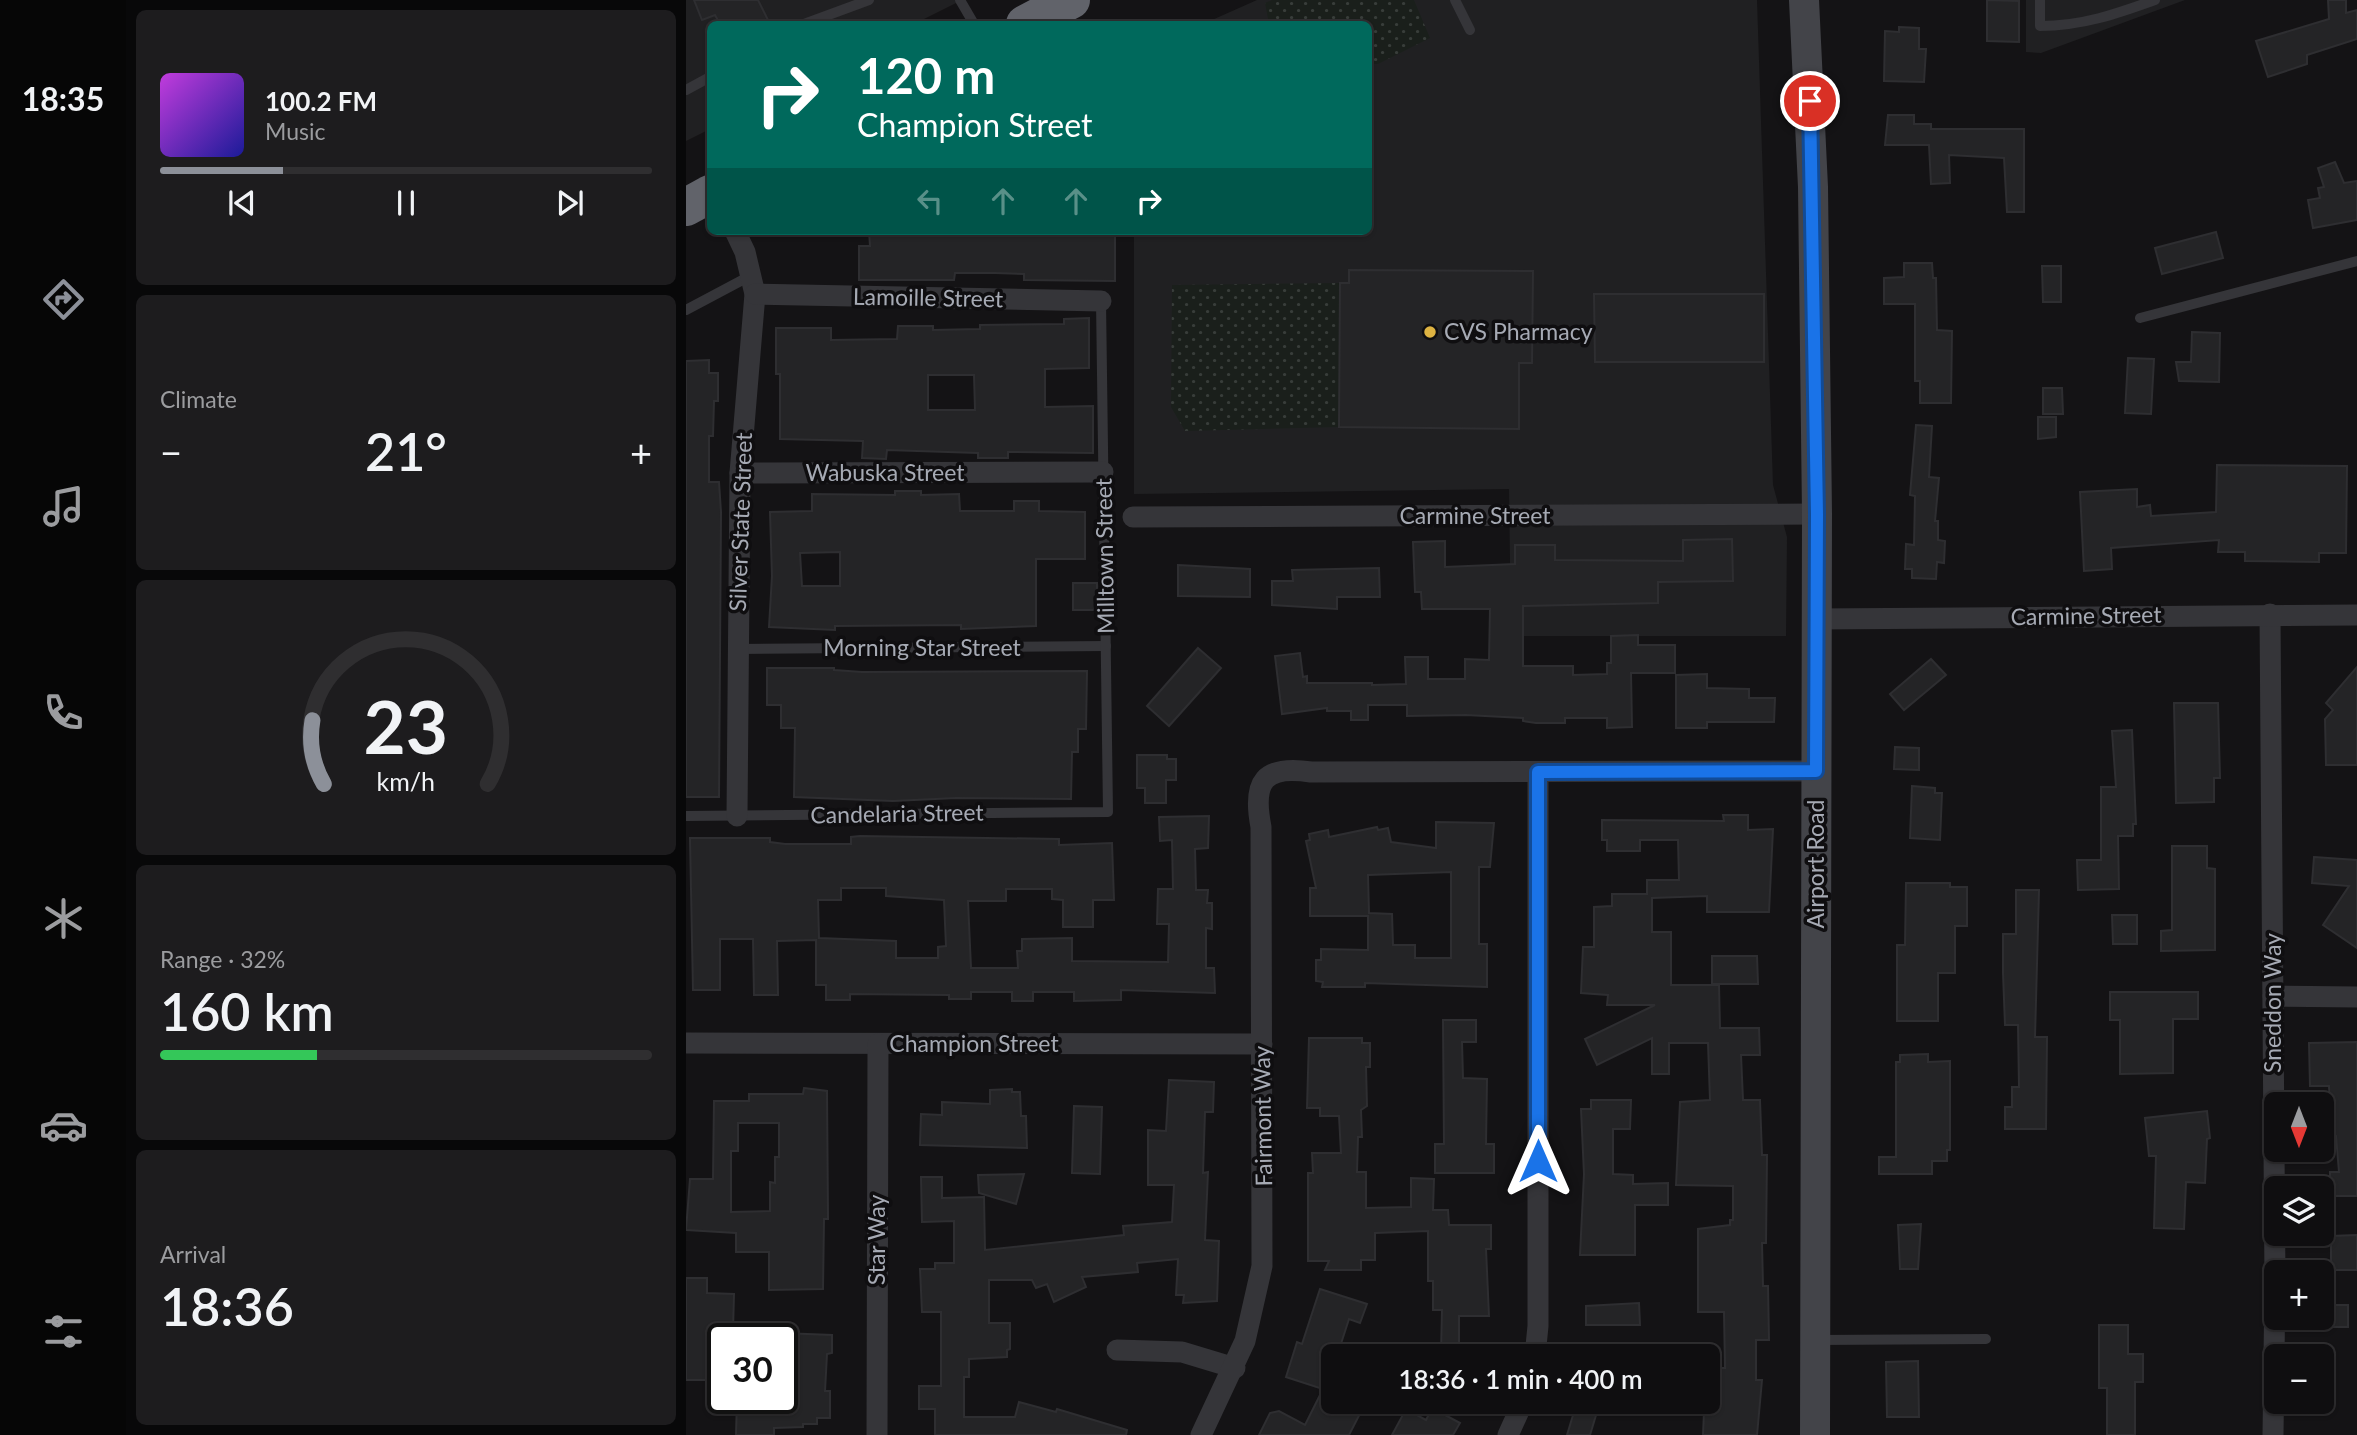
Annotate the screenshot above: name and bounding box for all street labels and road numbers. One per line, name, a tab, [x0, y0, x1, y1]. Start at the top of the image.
street label: Lamoille Street	[853, 282, 1004, 312]
street label: Silver State Street	[723, 431, 757, 612]
street label: Wabuska Street	[805, 458, 965, 486]
street label: Milltown Street	[1089, 477, 1119, 634]
street label: Carmine Street	[1399, 501, 1551, 529]
street label: Carmine Street	[2010, 600, 2162, 630]
street label: Morning Star Street	[823, 633, 1021, 661]
street label: Candelaria Street	[810, 797, 985, 829]
street label: Airport Road	[1801, 800, 1829, 928]
street label: Sneddon Way	[2258, 933, 2286, 1073]
street label: Champion Street	[889, 1029, 1059, 1057]
street label: Fairmont Way	[1247, 1045, 1277, 1187]
street label: Star Way	[862, 1195, 890, 1285]

